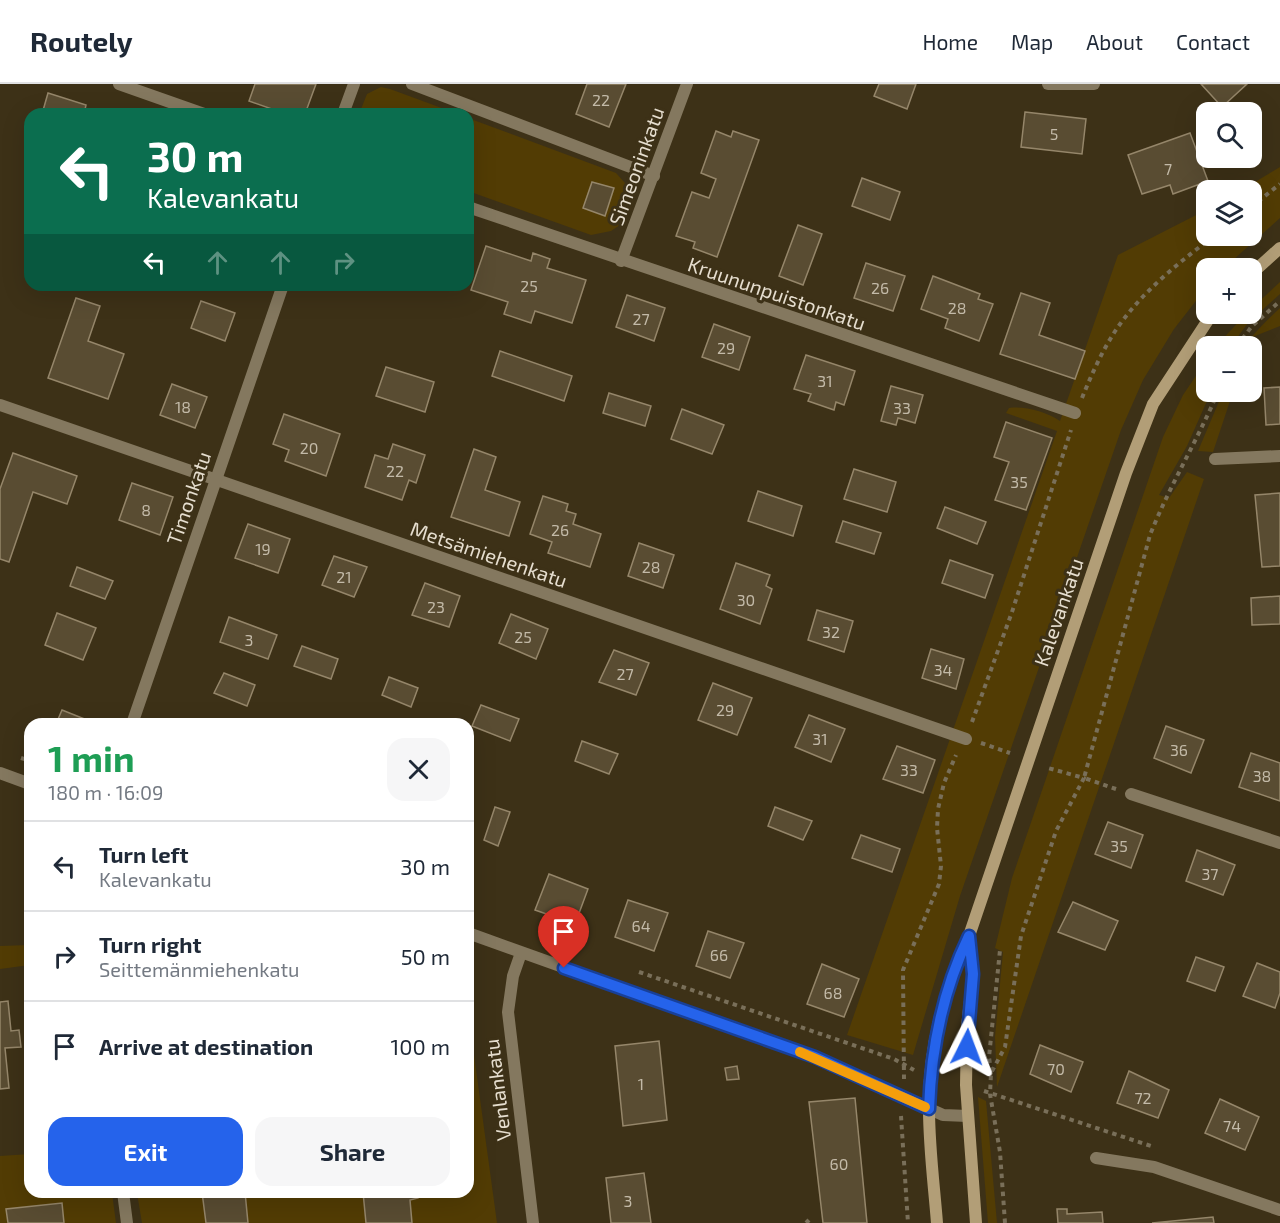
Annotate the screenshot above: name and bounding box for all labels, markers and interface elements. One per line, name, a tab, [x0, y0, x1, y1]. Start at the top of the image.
text: Routely	[30, 24, 133, 58]
text: Home	[922, 29, 978, 54]
text: Map	[1011, 29, 1053, 54]
text: About	[1086, 29, 1143, 54]
text: Contact	[1176, 29, 1250, 54]
house number: 22	[592, 90, 610, 109]
map controls	[1196, 102, 1262, 402]
button: search	[1196, 102, 1262, 168]
street label: Simeoninkatu	[603, 104, 669, 228]
house number: 5	[1050, 124, 1058, 143]
text: 30 m	[147, 130, 243, 180]
icon: left	[48, 132, 126, 210]
house number: 7	[1164, 159, 1172, 178]
button: layers	[1196, 180, 1262, 246]
text: Kalevankatu	[147, 181, 299, 213]
icon: left	[138, 246, 171, 279]
icon: ahead	[201, 246, 234, 279]
icon: ahead	[264, 246, 297, 279]
icon: right	[327, 246, 360, 279]
street label: Kruununpuistonkatu	[685, 251, 869, 335]
button: +	[1196, 258, 1262, 324]
house number: 25	[520, 276, 538, 295]
house number: 26	[871, 278, 889, 297]
house number: 28	[948, 298, 966, 317]
house number: 27	[632, 309, 650, 328]
button: −	[1196, 336, 1262, 402]
house number: 29	[717, 338, 735, 357]
house number: 31	[817, 371, 833, 390]
house number: 18	[175, 397, 191, 416]
house number: 33	[893, 398, 911, 417]
house number: 20	[300, 438, 318, 457]
street label: Timonkatu	[161, 448, 215, 548]
house number: 22	[386, 461, 404, 480]
house number: 35	[1010, 472, 1028, 491]
house number: 8	[141, 500, 151, 519]
street label: Metsämiehenkatu	[407, 516, 571, 592]
house number: 26	[551, 520, 569, 539]
house number: 19	[255, 539, 271, 558]
street label: Kalevankatu	[1028, 555, 1088, 669]
house number: 28	[642, 557, 660, 576]
house number: 21	[336, 567, 352, 586]
house number: 30	[737, 590, 755, 609]
house number: 23	[427, 597, 445, 616]
house number: 32	[822, 622, 840, 641]
house number: 25	[514, 627, 532, 646]
house number: 3	[245, 630, 253, 649]
house number: 34	[934, 660, 953, 679]
house number: 27	[616, 664, 634, 683]
house number: 29	[716, 700, 734, 719]
house number: 31	[812, 729, 828, 748]
text: 1 min	[48, 736, 135, 779]
button: close	[387, 738, 450, 801]
house number: 36	[1170, 740, 1188, 759]
house number: 33	[900, 760, 918, 779]
house number: 38	[1253, 766, 1271, 785]
text: 180 m · 16:09	[48, 780, 163, 804]
house number: 35	[1110, 836, 1128, 855]
text: Turn left	[99, 841, 188, 867]
icon: left	[48, 850, 81, 883]
text: 30 m	[400, 853, 450, 879]
house number: 37	[1201, 864, 1219, 883]
text: Kalevankatu	[99, 867, 212, 891]
pin	[538, 906, 589, 968]
icon: arrive	[547, 915, 580, 948]
house number: 64	[632, 916, 651, 935]
text: Turn right	[99, 931, 201, 957]
icon: right	[48, 940, 81, 973]
text: 50 m	[401, 943, 450, 969]
house number: 66	[710, 945, 728, 964]
text: Seittemänmiehenkatu	[99, 957, 299, 981]
house number: 68	[824, 983, 842, 1002]
position arrow	[935, 1015, 999, 1079]
icon: arrive	[48, 1030, 81, 1063]
text: Arrive at destination	[99, 1033, 313, 1059]
text: 100 m	[391, 1033, 450, 1059]
street label: Venlankatu	[479, 1038, 515, 1142]
house number: 70	[1047, 1059, 1065, 1078]
house number: 1	[638, 1074, 644, 1093]
house number: 72	[1134, 1088, 1152, 1107]
house number: 74	[1223, 1116, 1241, 1135]
button: Exit	[48, 1117, 243, 1186]
button: Share	[255, 1117, 450, 1186]
house number: 60	[830, 1154, 848, 1173]
house number: 3	[624, 1191, 632, 1210]

